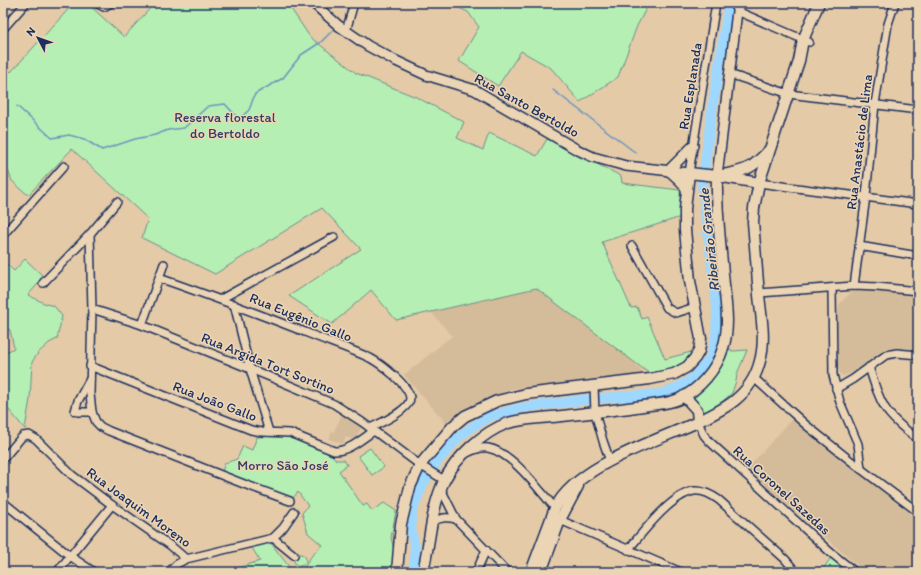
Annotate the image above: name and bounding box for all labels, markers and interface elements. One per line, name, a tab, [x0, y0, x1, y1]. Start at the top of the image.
north arrow	[18, 18, 58, 58]
text: N	[23, 25, 38, 39]
street label: Rua Esplanada	[675, 41, 706, 131]
street label: Rua Santo Bertoldo	[471, 70, 582, 141]
street label: Rua Anastácio de Lima	[843, 73, 876, 211]
park label: Reserva florestal do Bertoldo	[174, 109, 276, 142]
water label: Ribeirão Grande	[695, 187, 723, 292]
street label: Rua Eugênio Gallo	[247, 289, 354, 346]
street label: Rua Argida Tort Sortino	[199, 329, 337, 398]
street label: Rua João Gallo	[170, 378, 259, 425]
street label: Rua Coronel Sazedas	[729, 442, 834, 539]
park label: Morro São José	[237, 457, 329, 474]
street label: Rua Joaquim Moreno	[83, 464, 194, 551]

